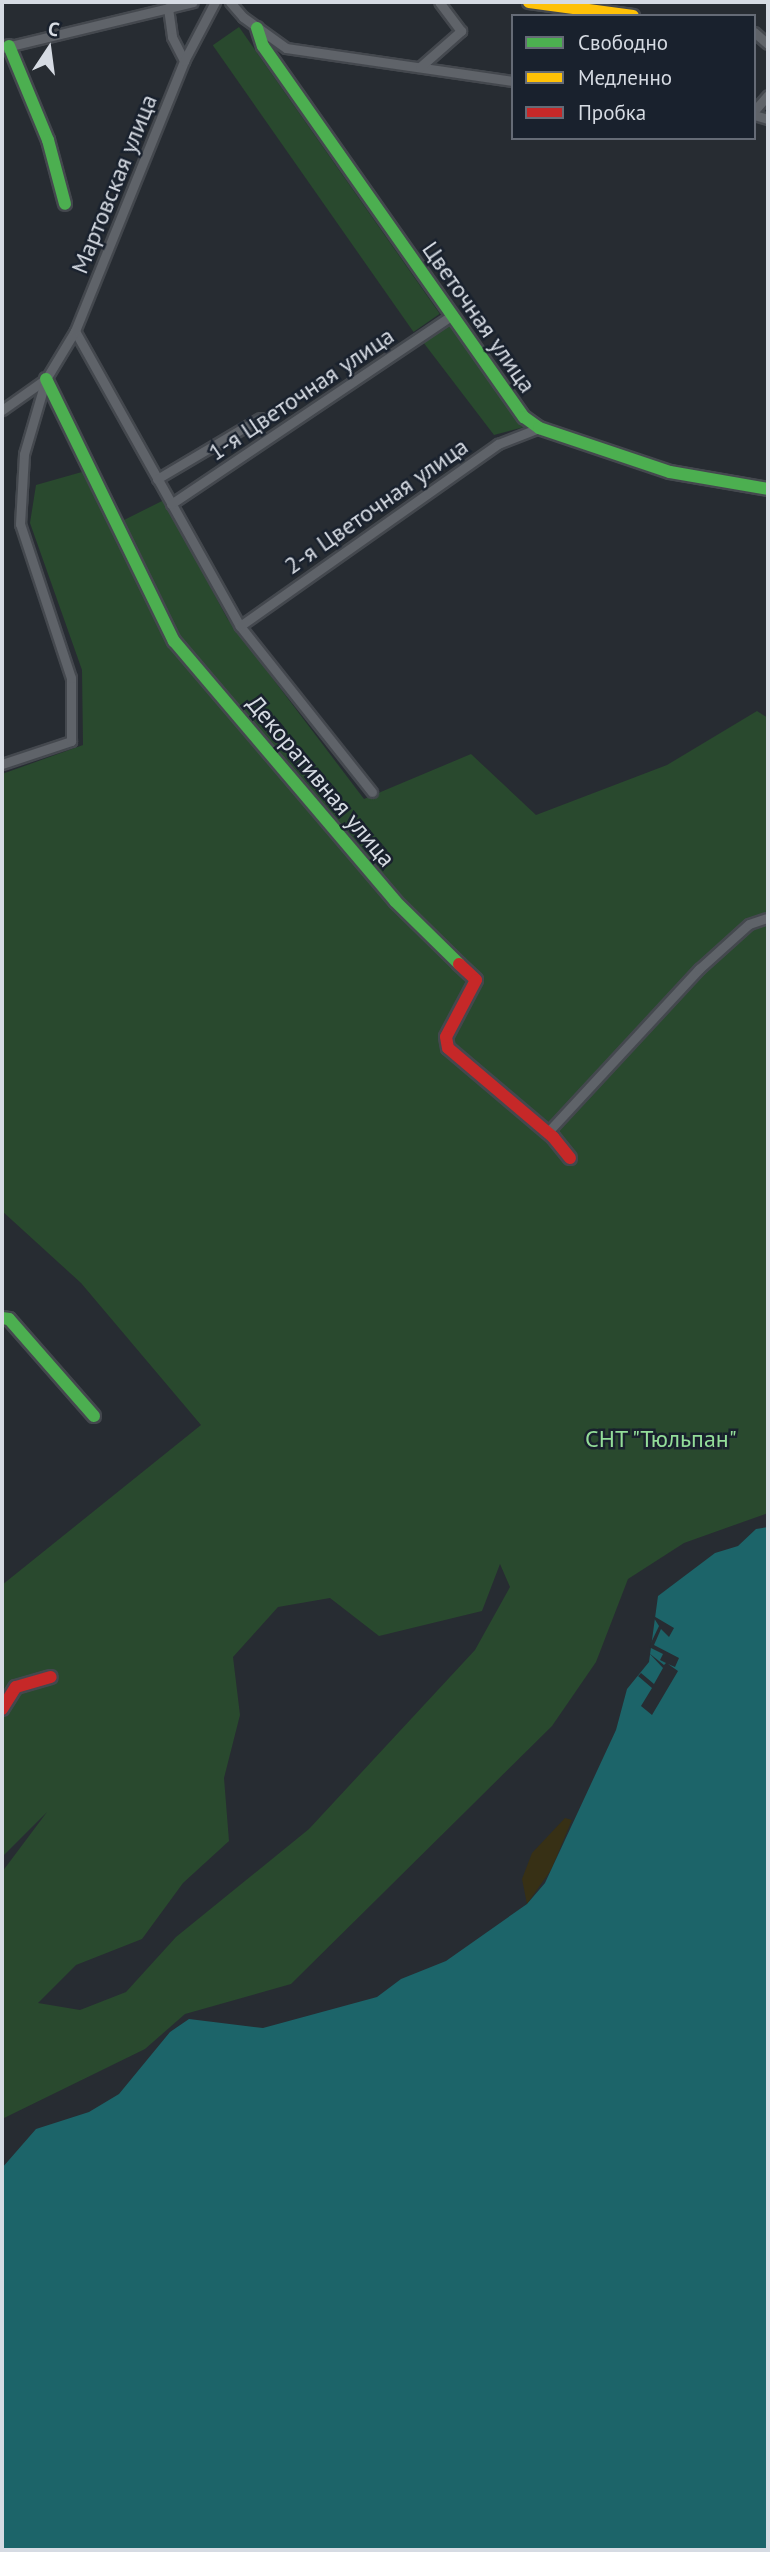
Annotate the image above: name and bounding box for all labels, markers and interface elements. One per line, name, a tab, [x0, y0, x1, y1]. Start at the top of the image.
north arrow	[14, 14, 84, 84]
legend	[511, 14, 756, 140]
text: С	[46, 16, 62, 41]
text: Свободно	[578, 29, 668, 56]
text: Медленно	[578, 64, 672, 91]
street label: Мартовская улица	[65, 90, 163, 278]
text: Пробка	[578, 99, 646, 126]
street label: Цветочная улица	[416, 236, 542, 398]
street label: 1-я Цветочная улица	[203, 321, 399, 467]
street label: 2-я Цветочная улица	[279, 432, 473, 580]
street label: Декоративная улица	[241, 689, 401, 873]
park label: СНТ "Тюльпан"	[584, 1425, 738, 1453]

